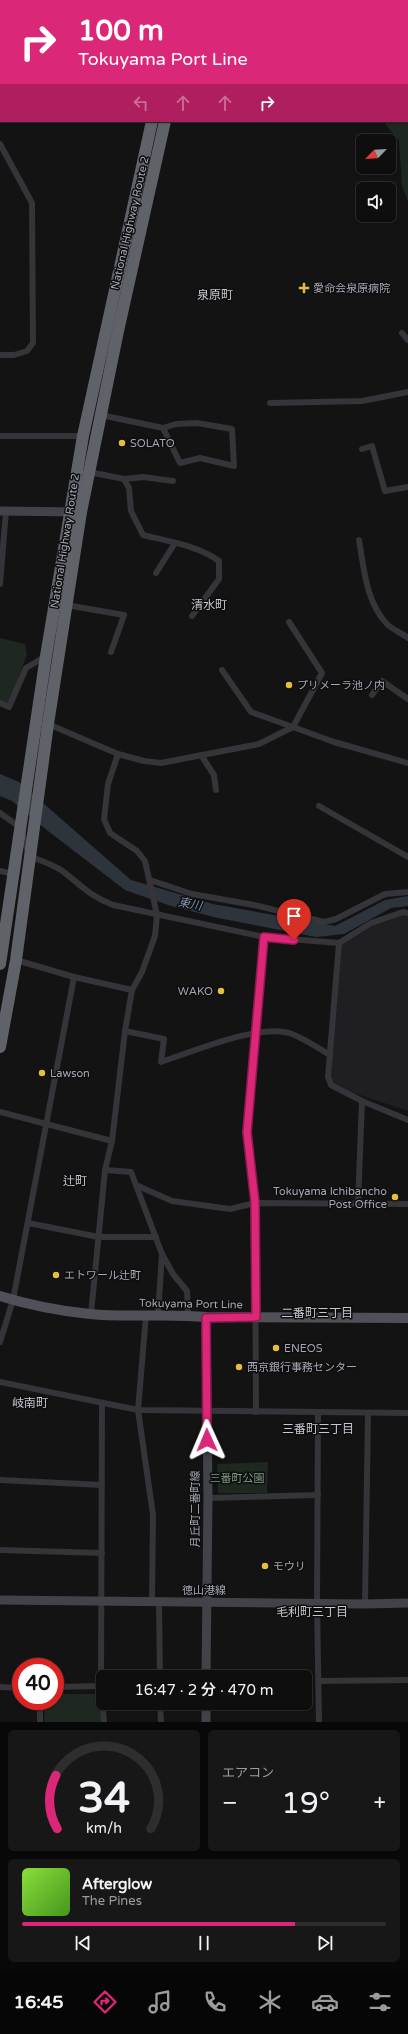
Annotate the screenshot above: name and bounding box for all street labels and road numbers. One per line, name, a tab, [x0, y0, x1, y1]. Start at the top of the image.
street label: National Highway Route 2	[108, 155, 152, 291]
street label: National Highway Route 2	[48, 473, 82, 609]
street label: Tokuyama Port Line	[139, 1297, 243, 1311]
street label: 月丘町二番町線	[189, 1471, 202, 1548]
street label: 徳山港線	[182, 1584, 226, 1597]

